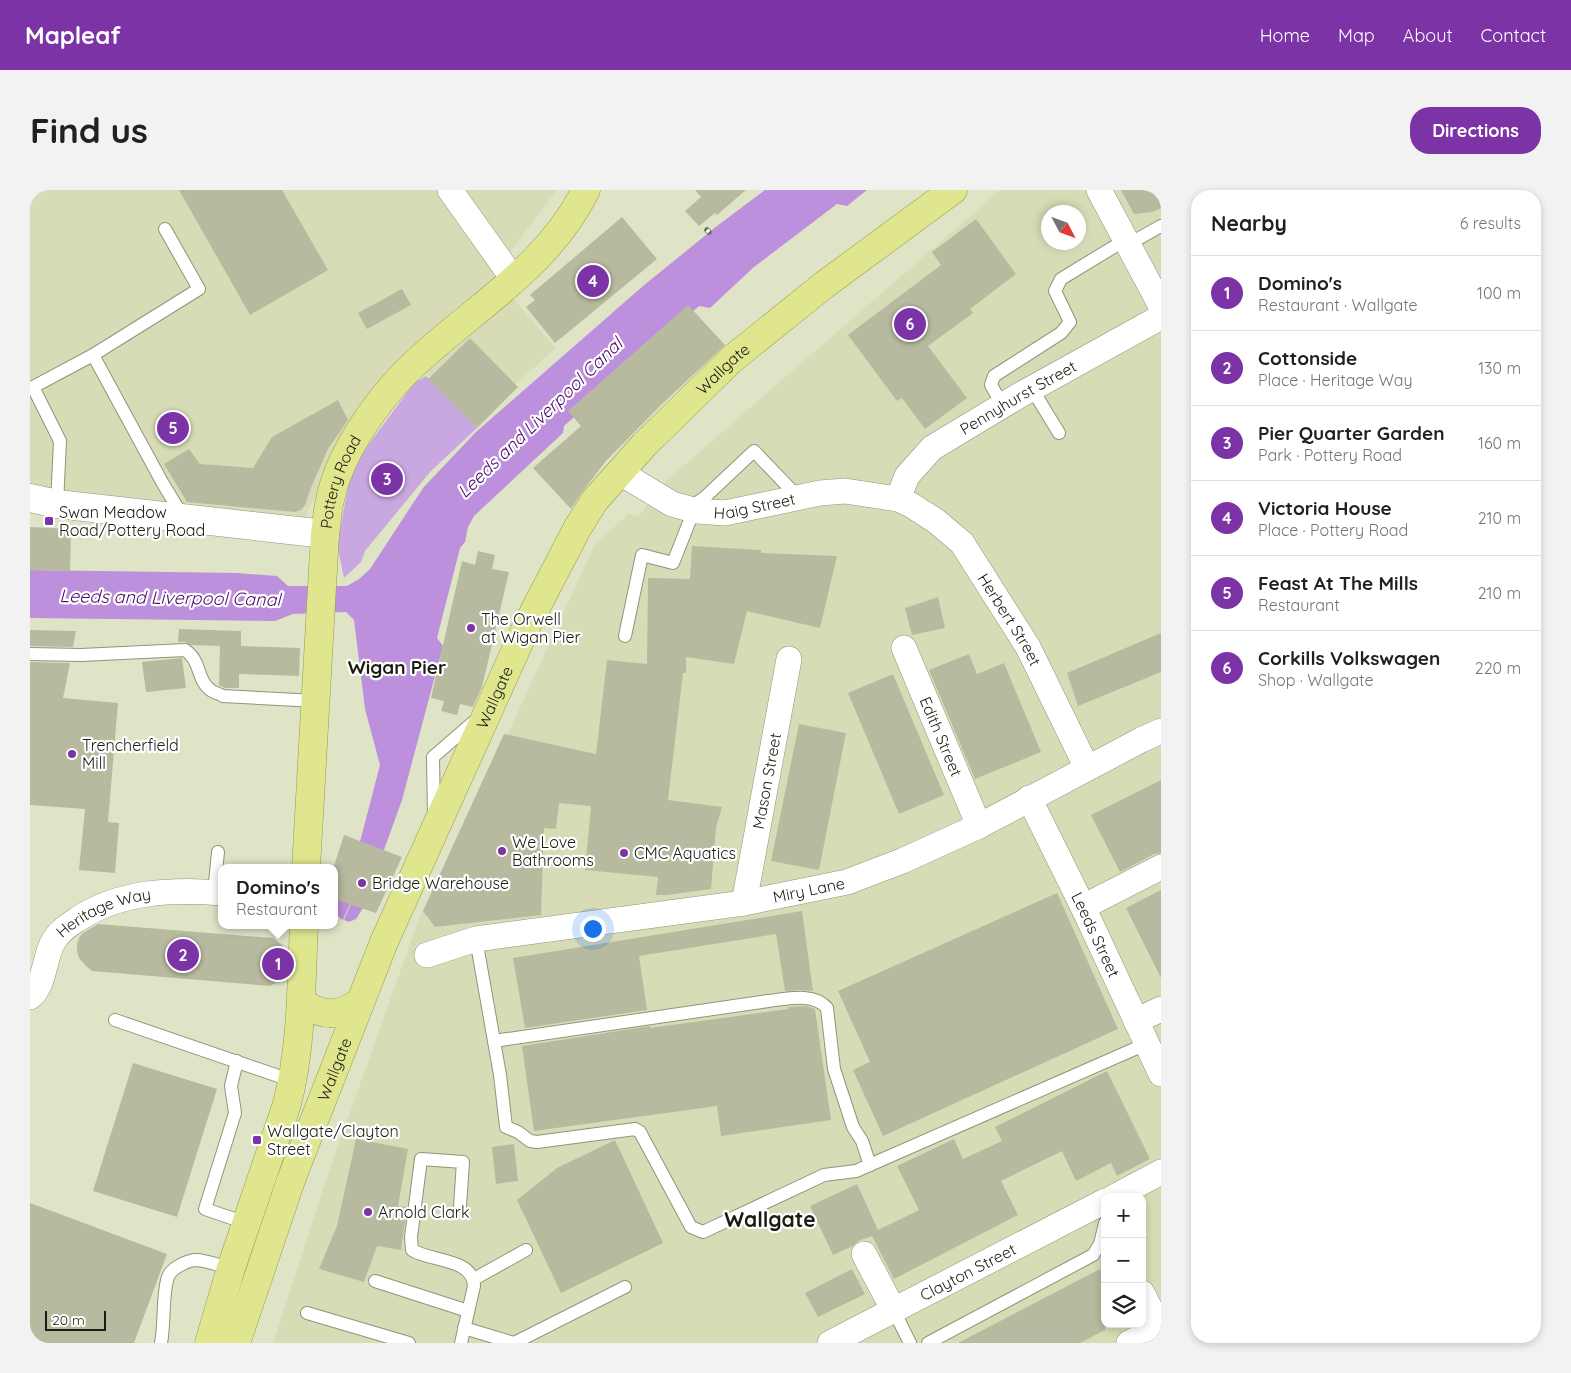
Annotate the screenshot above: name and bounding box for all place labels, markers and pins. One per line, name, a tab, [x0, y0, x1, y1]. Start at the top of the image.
pin: 4	[577, 262, 609, 300]
pin: 6	[894, 305, 926, 343]
pin: 5	[157, 409, 189, 447]
pin: 3	[371, 460, 403, 498]
place label: Swan Meadow Road/Pottery Road	[59, 502, 205, 540]
marker: Swan Meadow Road/Pottery Road	[43, 515, 55, 527]
place label: The Orwell at Wigan Pier	[481, 609, 581, 647]
marker: The Orwell at Wigan Pier	[465, 622, 477, 634]
place label: Trencherfield Mill	[82, 735, 179, 773]
marker: Trencherfield Mill	[66, 748, 78, 760]
place label: We Love Bathrooms	[512, 832, 594, 870]
place label: CMC Aquatics	[634, 843, 736, 863]
marker: We Love Bathrooms	[496, 845, 508, 857]
marker: CMC Aquatics	[618, 847, 630, 859]
place label: Bridge Warehouse	[372, 873, 509, 893]
marker: Bridge Warehouse	[356, 877, 368, 889]
pin: 2	[167, 936, 199, 974]
pin: 1	[262, 945, 294, 983]
place label: Wallgate/Clayton Street	[267, 1121, 399, 1159]
marker: Wallgate/Clayton Street	[251, 1134, 263, 1146]
place label: Arnold Clark	[378, 1202, 470, 1222]
marker: Arnold Clark	[362, 1206, 374, 1218]

